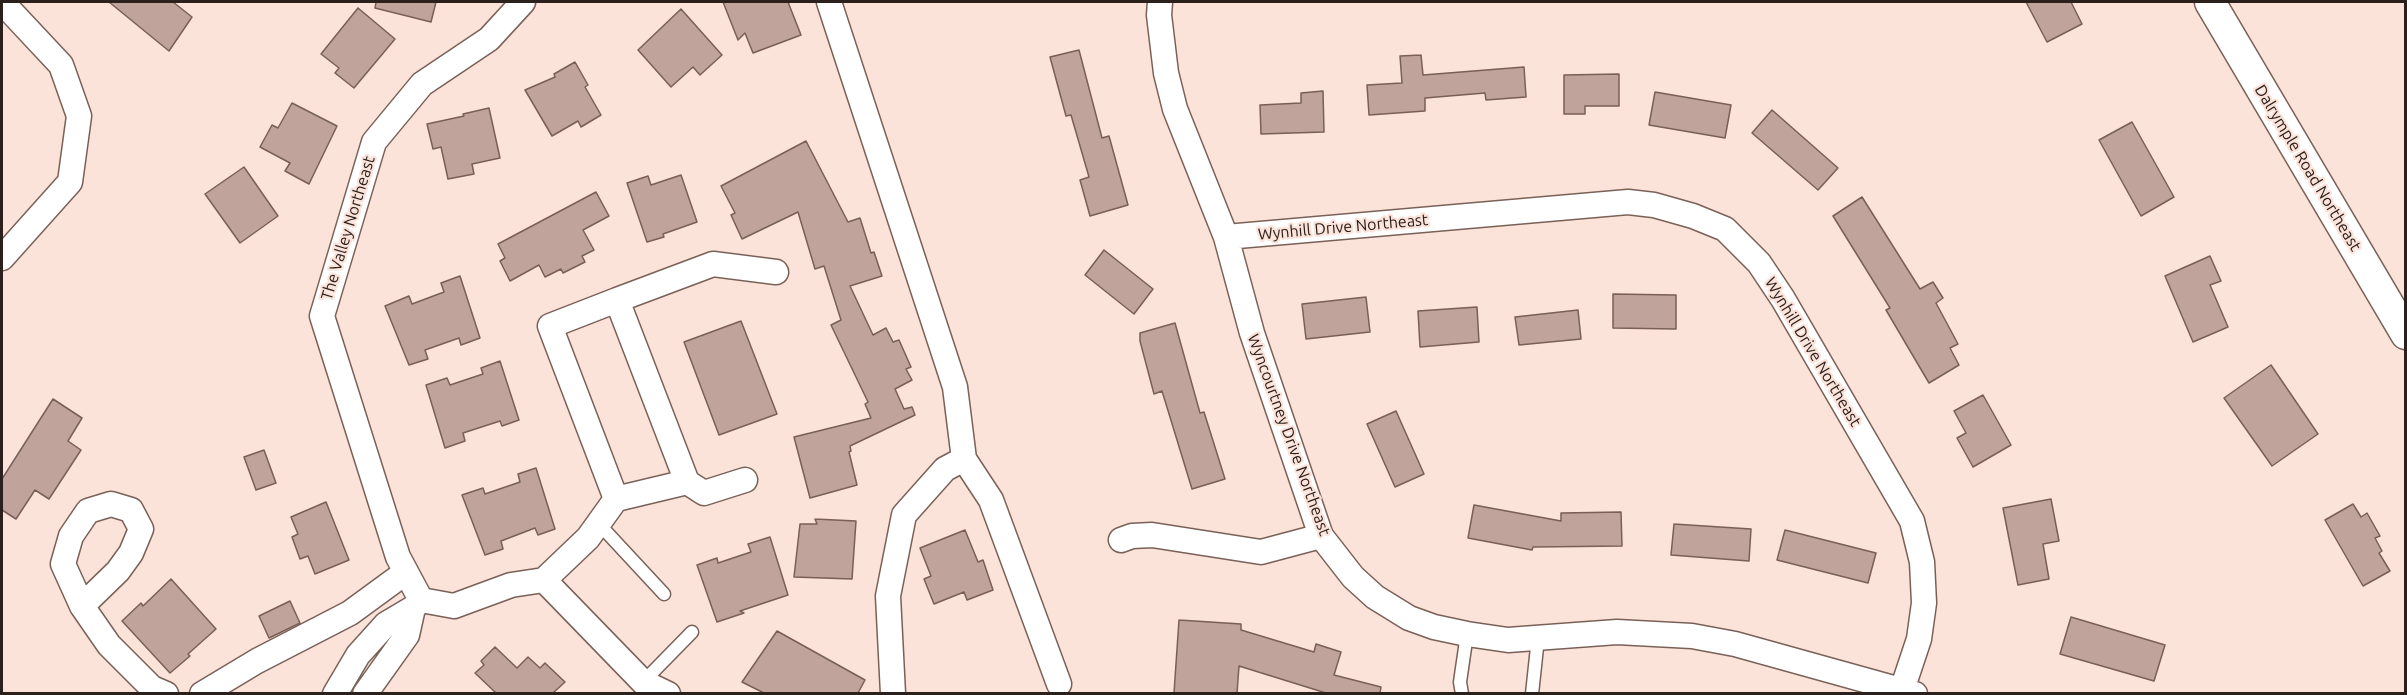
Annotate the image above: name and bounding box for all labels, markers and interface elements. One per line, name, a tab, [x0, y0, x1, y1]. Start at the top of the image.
street label: Dalrymple Road Northeast	[2251, 81, 2365, 255]
street label: The Valley Northeast	[317, 154, 379, 302]
street label: Wynhill Drive Northeast	[1257, 210, 1429, 244]
street label: Wynhill Drive Northeast	[1761, 274, 1865, 430]
street label: Wyncourtney Drive Northeast	[1244, 332, 1334, 538]

